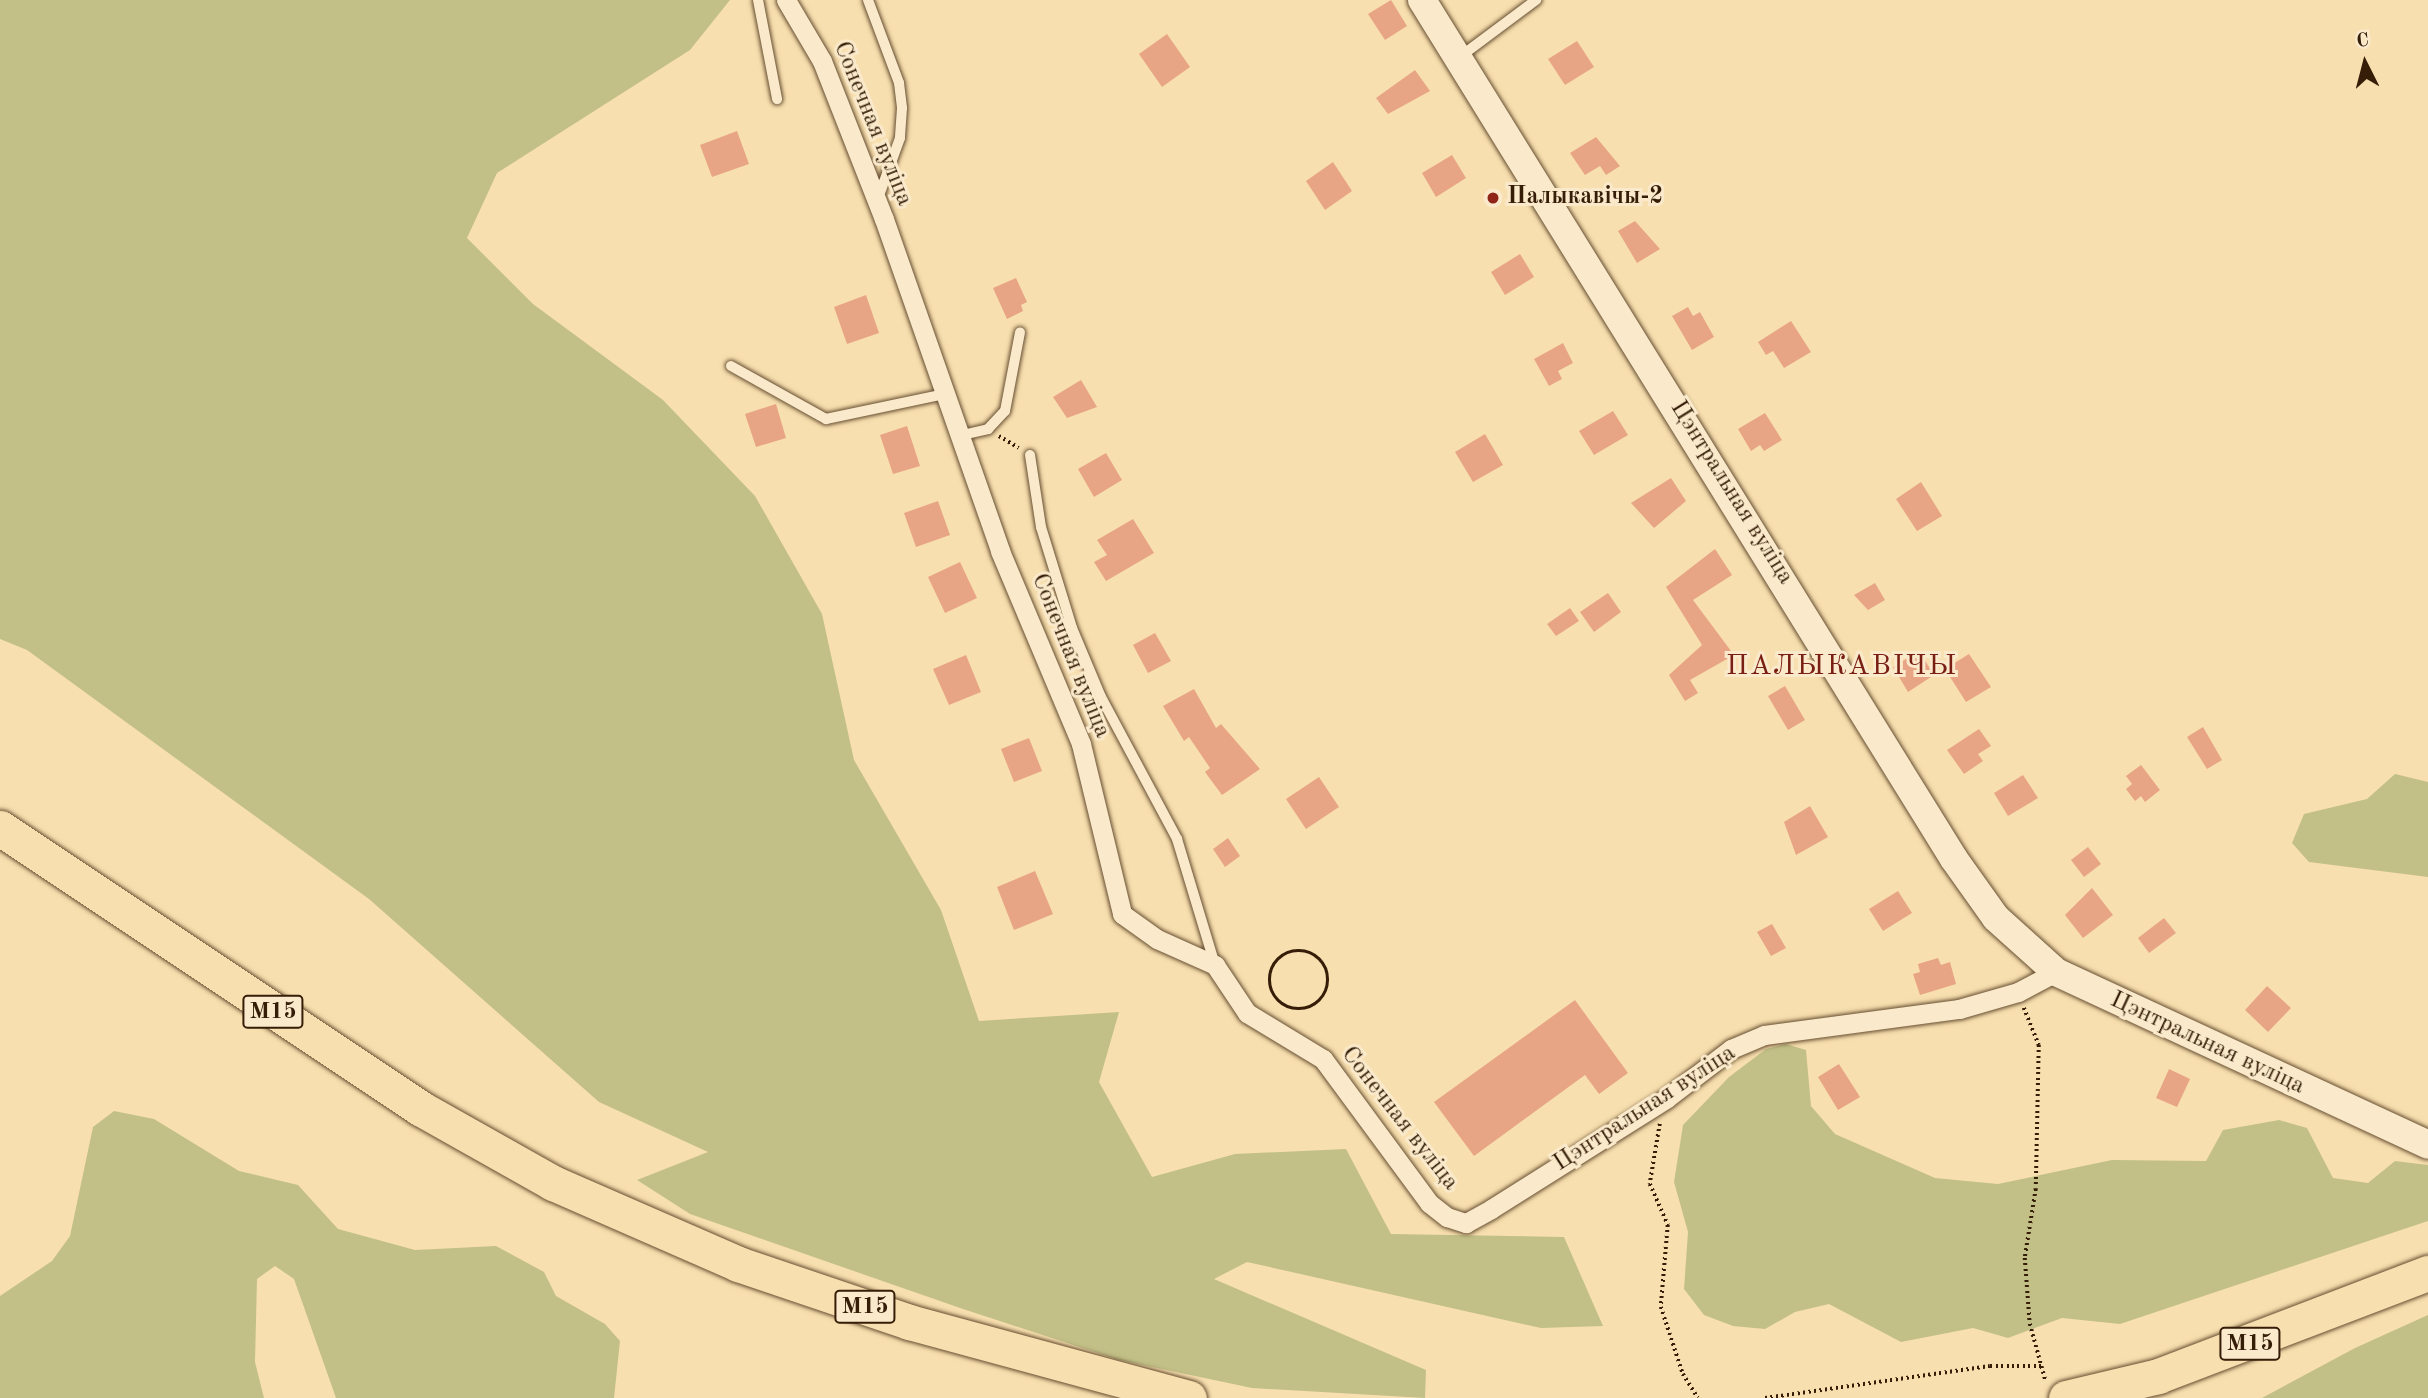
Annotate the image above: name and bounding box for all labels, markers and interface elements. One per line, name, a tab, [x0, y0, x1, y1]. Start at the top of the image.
north arrow	[2330, 28, 2400, 98]
text: С	[2356, 32, 2370, 52]
street label: Сонечная вуліца	[826, 38, 918, 210]
place label: Палыкавічы-2	[1507, 184, 1663, 212]
marker: Палыкавічы-2	[1485, 190, 1501, 206]
street label: Цэнтральная вуліца	[1663, 396, 1799, 590]
street label: Сонечная вуліца	[1024, 570, 1116, 742]
district label: ПАЛЫКАВІЧЫ	[1727, 650, 1957, 684]
street label: Цэнтральная вуліца	[2105, 986, 2309, 1102]
road number: М15	[242, 993, 304, 1032]
street label: Цэнтральная вуліца	[1548, 1039, 1742, 1179]
street label: Сонечная вуліца	[1334, 1041, 1464, 1197]
road number: М15	[834, 1288, 896, 1326]
road number: М15	[2218, 1324, 2282, 1364]

